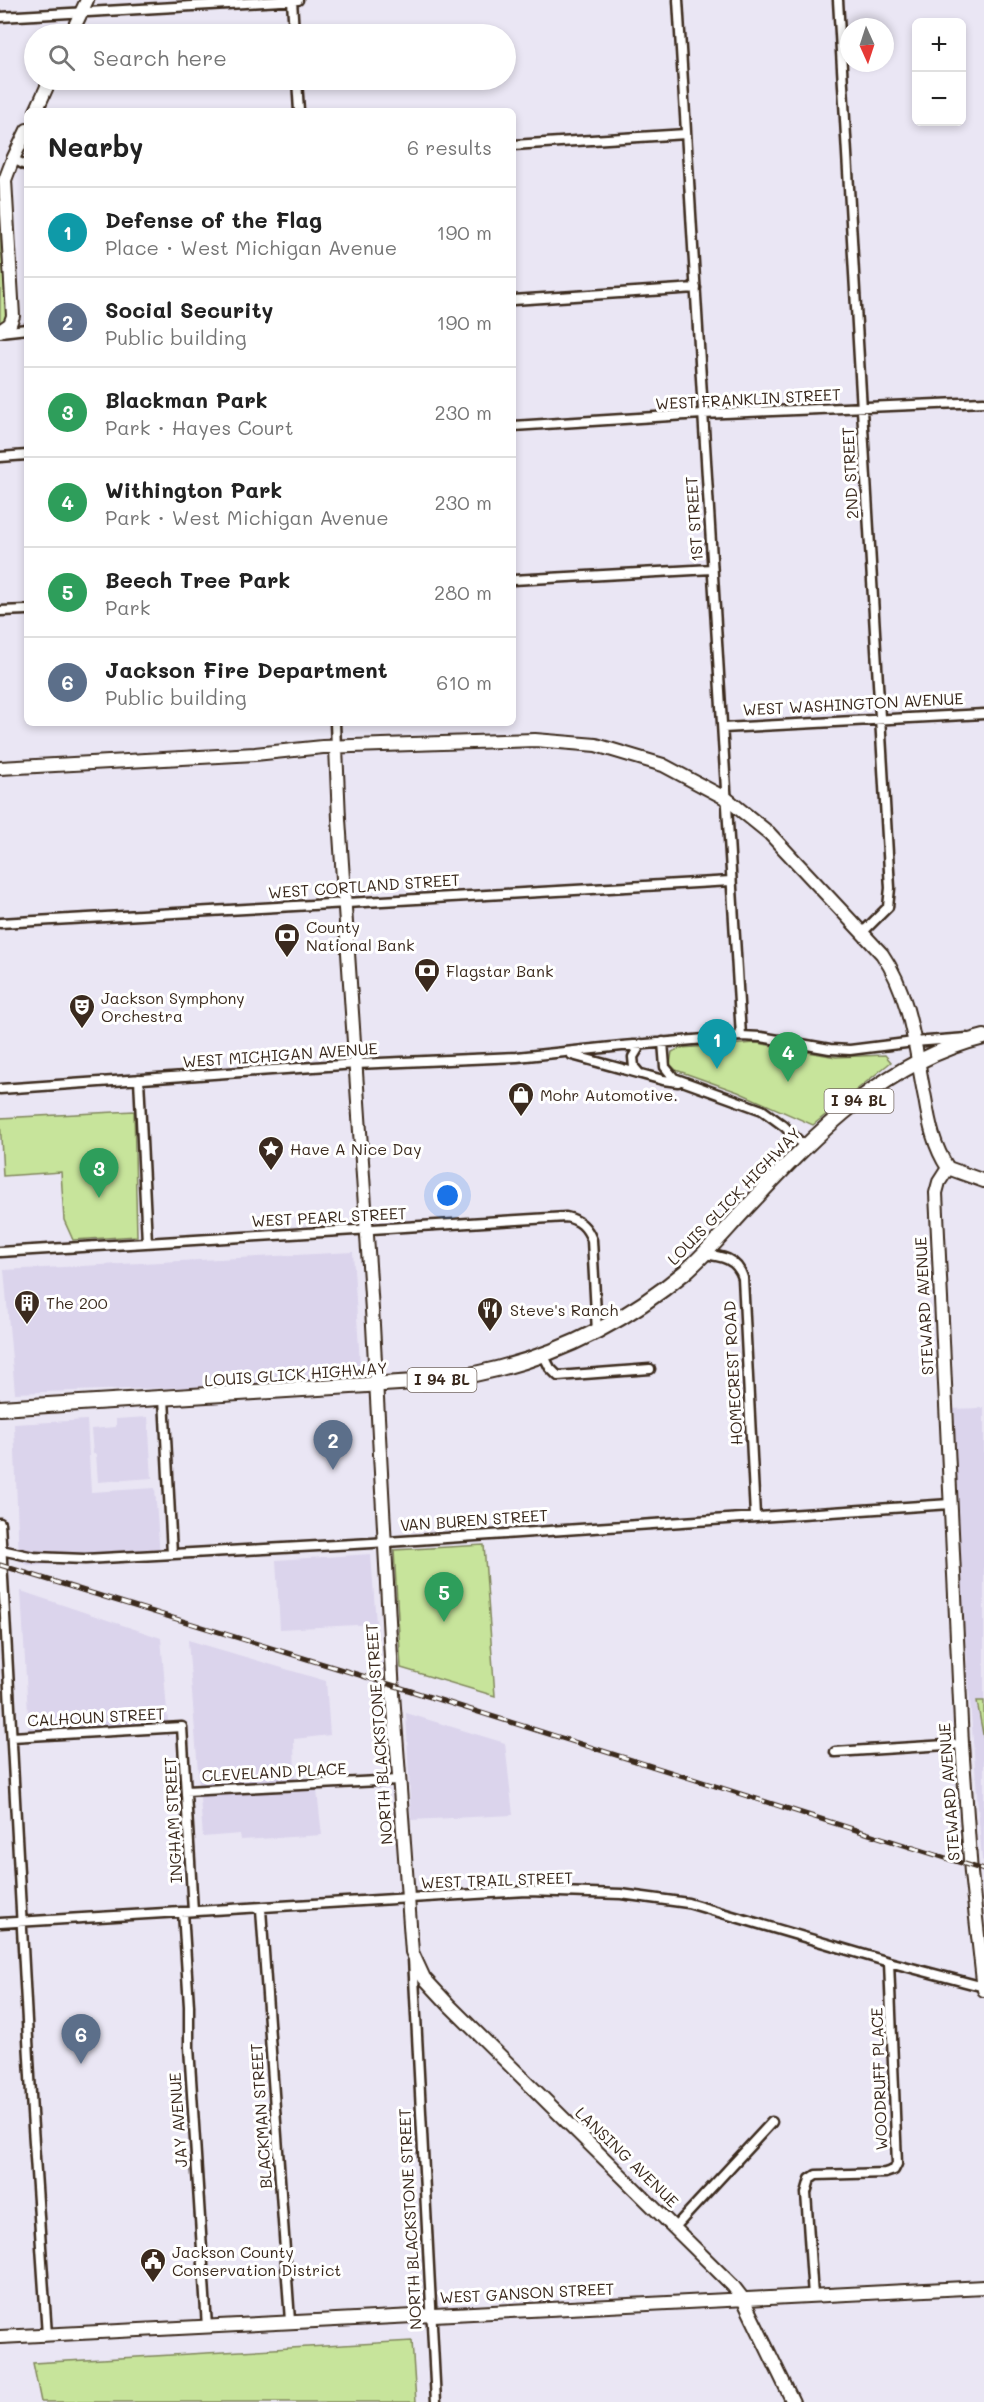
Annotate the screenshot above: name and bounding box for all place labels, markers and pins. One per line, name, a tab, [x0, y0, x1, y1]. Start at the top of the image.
place label: County National Bank	[306, 916, 414, 955]
bank icon: County National Bank	[272, 921, 302, 959]
bank icon: Flagstar Bank	[412, 956, 442, 994]
place label: Flagstar Bank	[446, 960, 553, 981]
place label: Jackson Symphony Orchestra	[101, 987, 245, 1026]
theatre icon: Jackson Symphony Orchestra	[67, 992, 97, 1030]
pin: 1	[698, 1020, 736, 1069]
pin: 4	[768, 1032, 808, 1082]
shop icon: Mohr Automotive.	[506, 1080, 536, 1118]
place label: Mohr Automotive.	[540, 1084, 678, 1105]
place icon: Have A Nice Day	[256, 1134, 286, 1172]
place label: Have A Nice Day	[290, 1138, 422, 1159]
pin: 3	[80, 1148, 118, 1198]
building icon: The 200	[12, 1288, 42, 1326]
place label: The 200	[46, 1292, 108, 1313]
restaurant icon: Steve's Ranch	[475, 1295, 505, 1333]
place label: Steve's Ranch	[510, 1299, 618, 1320]
pin: 2	[314, 1420, 352, 1470]
pin: 5	[424, 1572, 464, 1622]
pin: 6	[62, 2014, 100, 2064]
place label: Jackson County Conservation District	[172, 2241, 341, 2280]
public building icon: Jackson County Conservation District	[138, 2246, 168, 2284]

